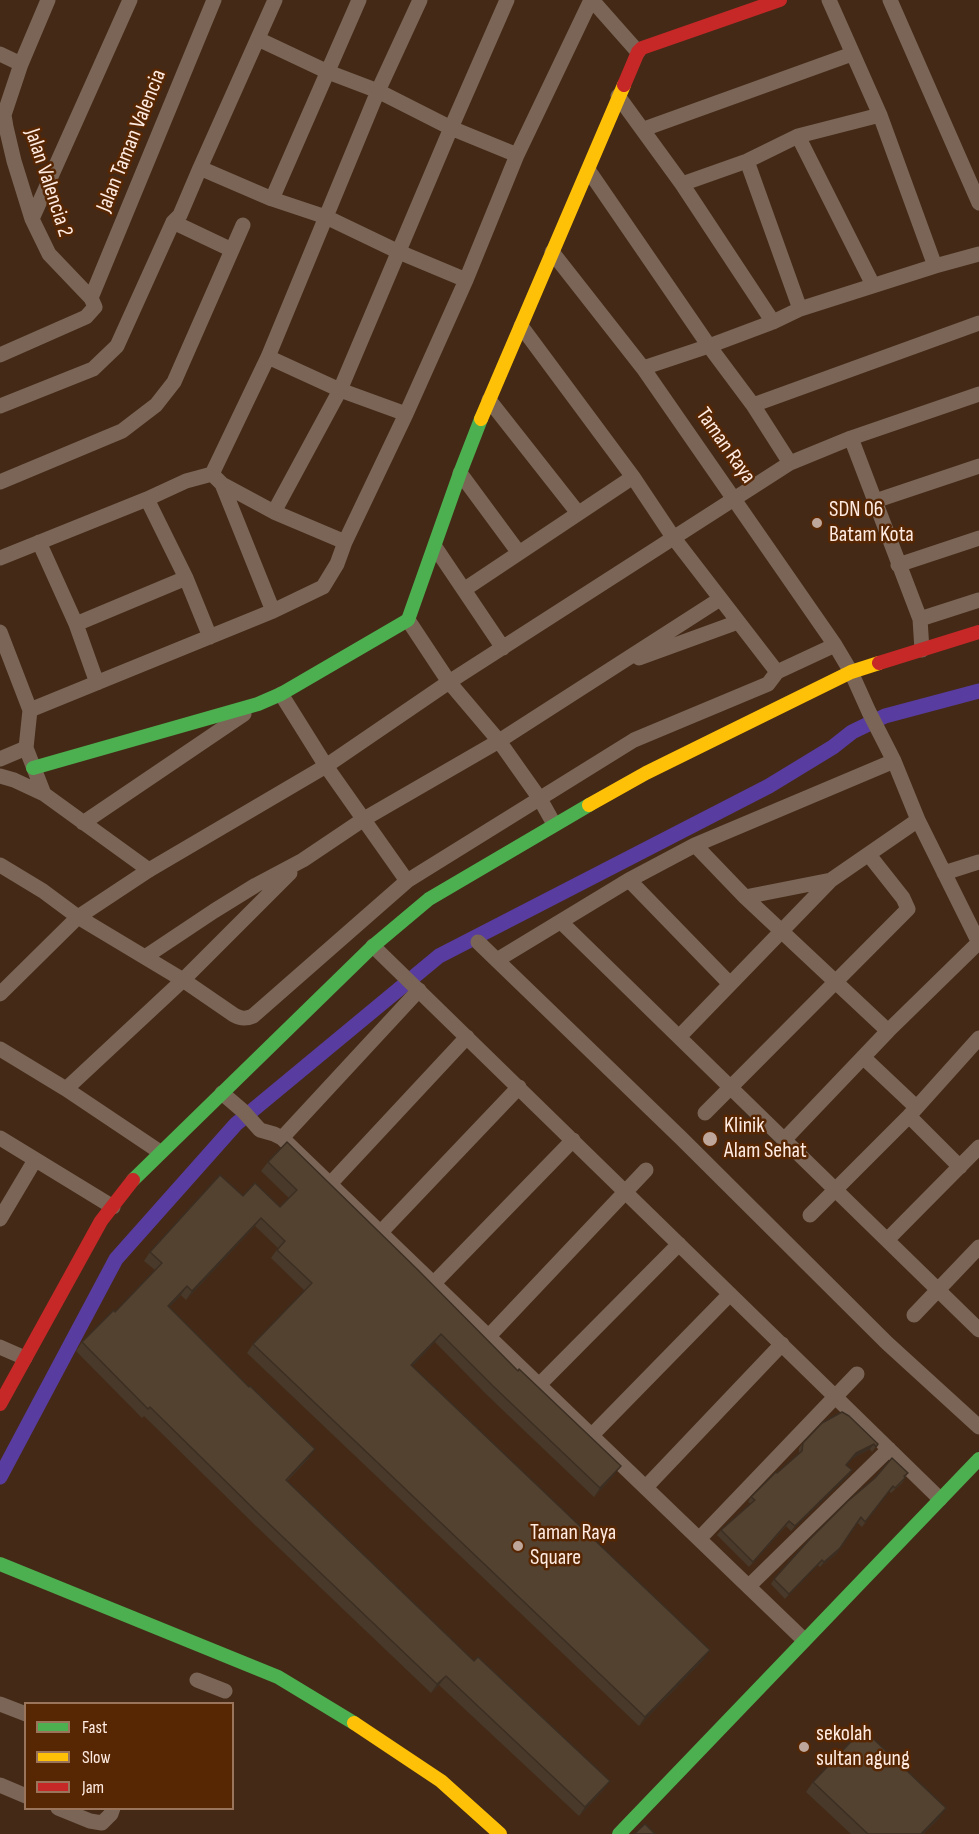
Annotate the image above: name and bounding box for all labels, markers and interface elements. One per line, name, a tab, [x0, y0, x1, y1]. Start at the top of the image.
street label: Jalan Taman Valencia	[91, 66, 173, 216]
street label: Jalan Valencia 2	[18, 125, 78, 241]
street label: Taman Raya	[689, 403, 761, 489]
place label: SDN 06 Batam Kota	[829, 497, 914, 548]
marker: SDN 06 Batam Kota	[810, 516, 824, 530]
place label: Klinik Alam Sehat	[724, 1113, 807, 1164]
marker: Klinik Alam Sehat	[701, 1130, 719, 1148]
place label: Taman Raya Square	[530, 1520, 616, 1572]
marker: Taman Raya Square	[511, 1539, 525, 1553]
legend	[24, 1702, 234, 1810]
text: Fast	[82, 1717, 107, 1738]
place label: sekolah sultan agung	[816, 1721, 910, 1772]
marker: sekolah sultan agung	[797, 1740, 811, 1754]
text: Slow	[82, 1747, 111, 1768]
text: Jam	[82, 1777, 104, 1798]

